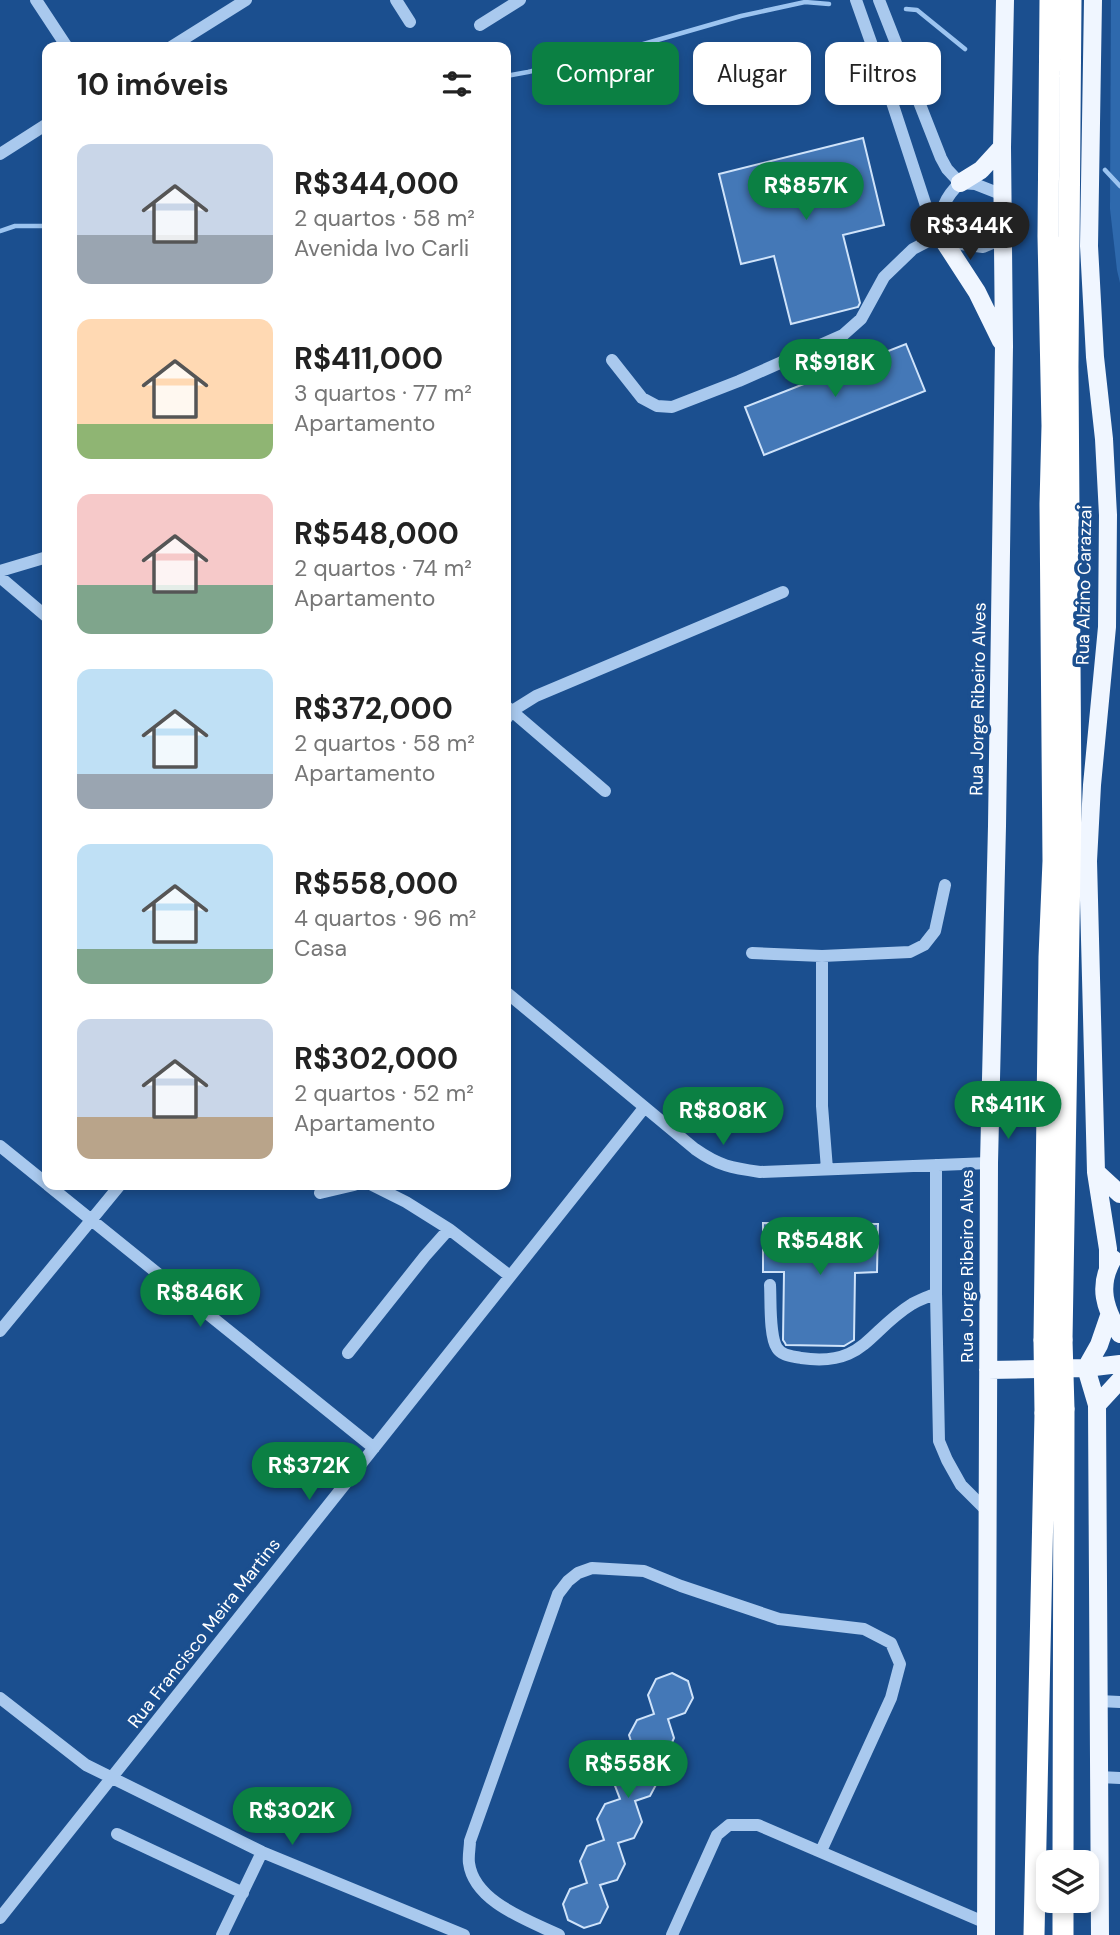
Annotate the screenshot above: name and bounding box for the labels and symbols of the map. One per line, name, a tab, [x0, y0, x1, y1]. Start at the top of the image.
pin: R$857K	[749, 162, 863, 222]
pin: R$344K	[913, 202, 1027, 262]
pin: R$918K	[778, 340, 892, 399]
street label: Rua Alzino Carazzai	[1071, 505, 1097, 665]
street label: Rua Jorge Ribeiro Alves	[964, 602, 992, 796]
pin: R$411K	[951, 1082, 1065, 1141]
pin: R$808K	[666, 1088, 780, 1147]
street label: Rua Jorge Ribeiro Alves	[955, 1169, 979, 1363]
pin: R$548K	[763, 1218, 877, 1277]
pin: R$846K	[143, 1270, 257, 1329]
pin: R$372K	[252, 1442, 366, 1502]
street label: Rua Francisco Meira Martins	[122, 1533, 286, 1733]
pin: R$558K	[571, 1741, 685, 1800]
pin: R$302K	[235, 1787, 349, 1847]

